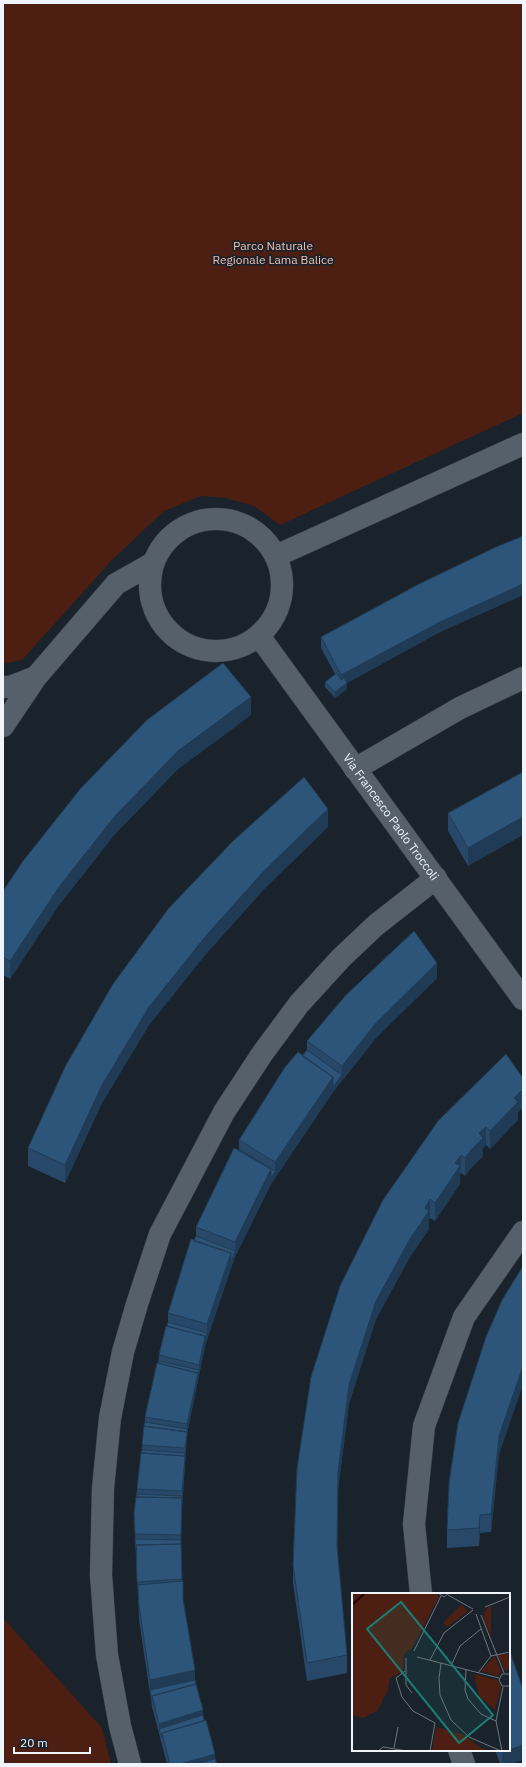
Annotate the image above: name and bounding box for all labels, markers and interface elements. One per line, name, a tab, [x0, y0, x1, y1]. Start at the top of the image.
park label: Parco Naturale Regionale Lama Balice	[212, 238, 334, 267]
street label: Via Francesco Paolo Troccoli	[340, 751, 442, 883]
inset map	[352, 1593, 510, 1751]
scale bar	[14, 1729, 90, 1755]
text: 20 m	[20, 1735, 48, 1750]

